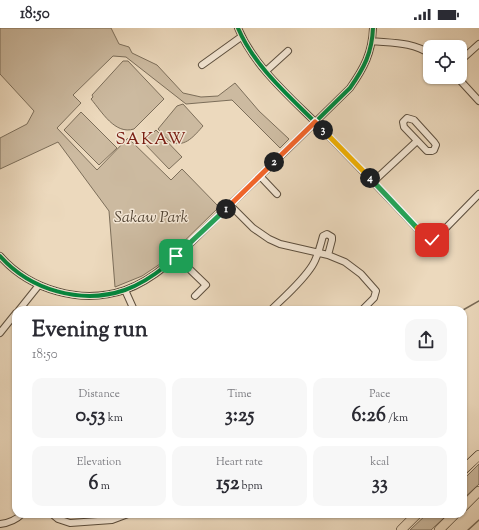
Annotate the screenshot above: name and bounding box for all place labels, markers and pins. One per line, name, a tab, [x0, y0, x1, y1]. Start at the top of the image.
pin: 3	[313, 120, 333, 140]
pin: 2	[264, 152, 284, 172]
pin: 4	[360, 168, 380, 188]
pin: 1	[216, 199, 236, 219]
pin	[415, 223, 449, 257]
pin	[159, 239, 193, 273]

